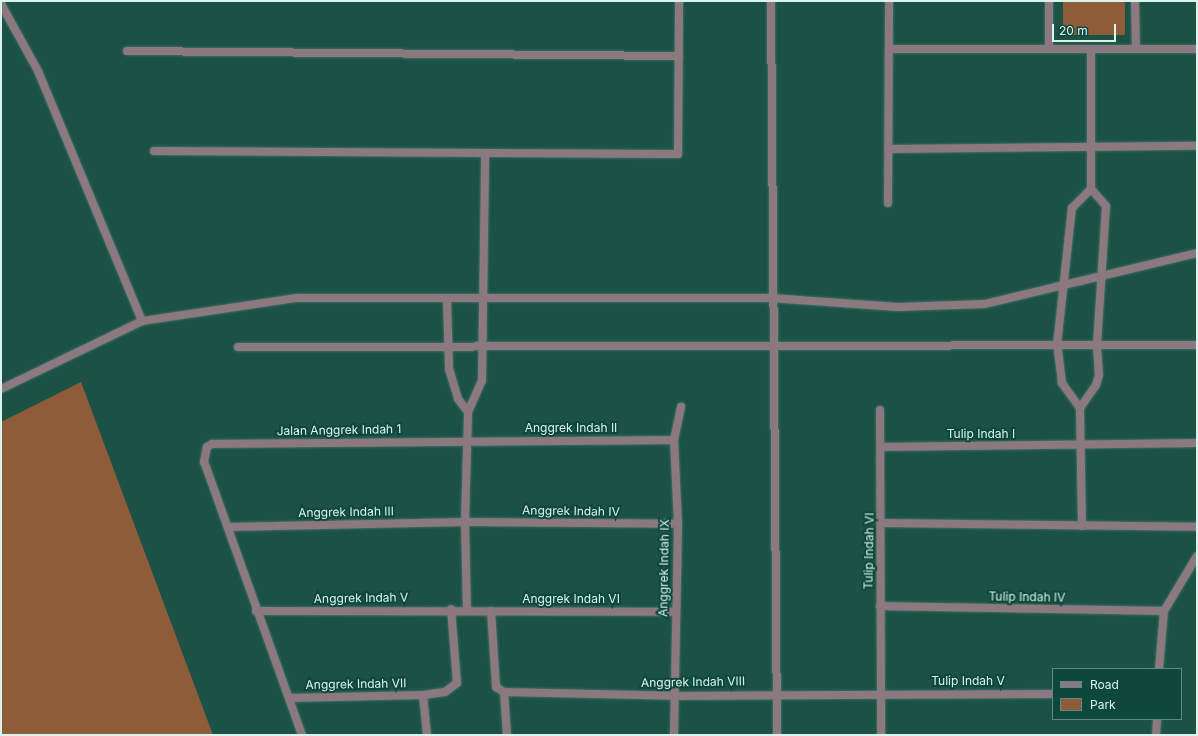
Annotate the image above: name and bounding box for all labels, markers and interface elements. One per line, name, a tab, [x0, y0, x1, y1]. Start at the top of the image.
scale bar	[1054, 16, 1118, 42]
text: 20 m	[1059, 23, 1088, 38]
street label: Anggrek Indah II	[525, 421, 617, 435]
street label: Jalan Anggrek Indah 1	[276, 422, 402, 438]
street label: Tulip Indah I	[947, 427, 1015, 441]
street label: Anggrek Indah IV	[522, 503, 620, 519]
street label: Anggrek Indah III	[298, 504, 394, 520]
street label: Tulip Indah VI	[861, 512, 877, 590]
street label: Anggrek Indah IX	[656, 519, 672, 617]
street label: Tulip Indah IV	[988, 589, 1066, 605]
street label: Anggrek Indah V	[314, 590, 408, 606]
street label: Anggrek Indah VI	[522, 592, 620, 606]
legend	[1052, 668, 1182, 720]
street label: Anggrek Indah VIII	[641, 674, 745, 690]
street label: Tulip Indah V	[931, 674, 1005, 688]
street label: Anggrek Indah VII	[305, 676, 407, 692]
text: Road	[1090, 677, 1119, 692]
text: Park	[1090, 697, 1116, 712]

